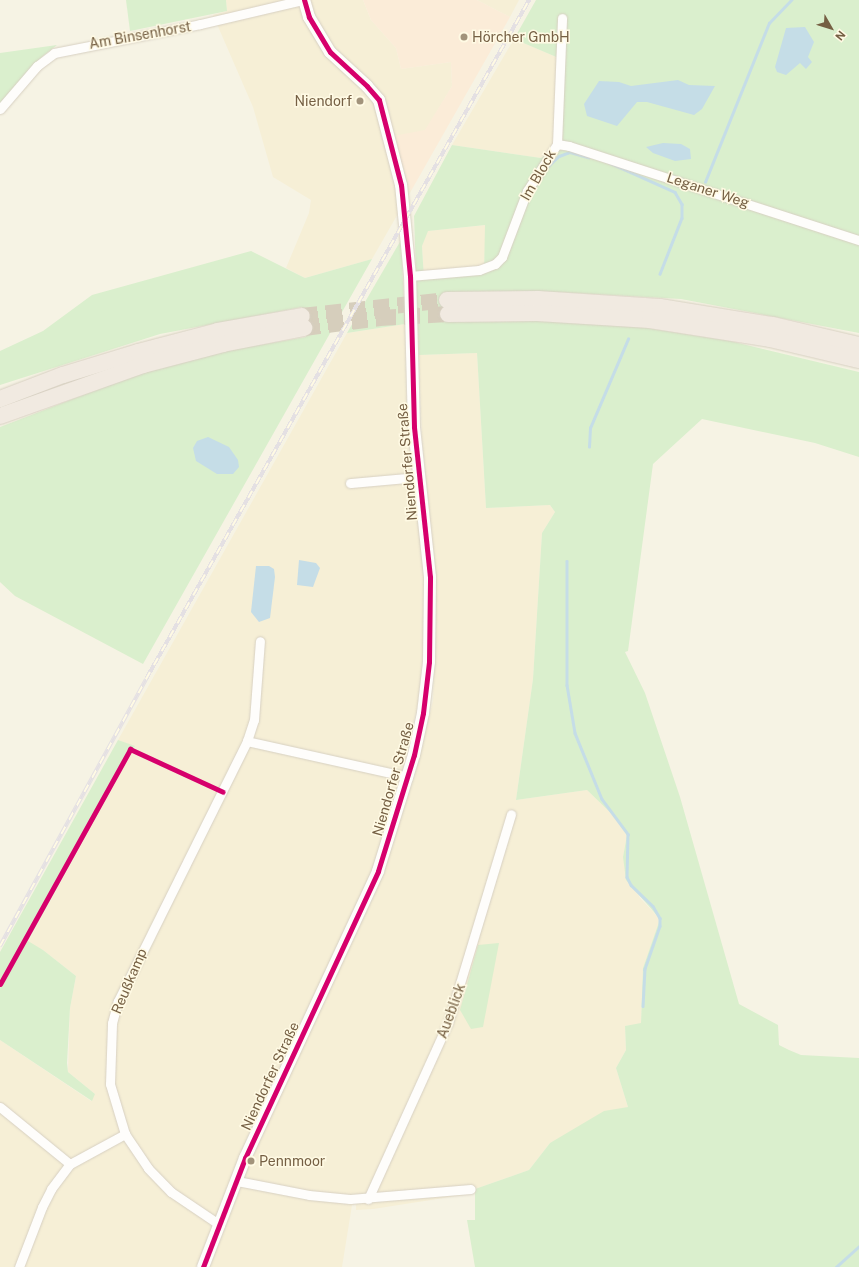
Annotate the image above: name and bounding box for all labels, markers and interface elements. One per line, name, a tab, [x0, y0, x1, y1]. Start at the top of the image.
north arrow	[811, 8, 851, 48]
street label: Am Binsenhorst	[88, 18, 192, 52]
text: N	[833, 28, 848, 43]
place label: Hörcher GmbH	[472, 29, 570, 45]
marker: Hörcher GmbH	[459, 32, 469, 42]
place label: Niendorf	[295, 93, 352, 109]
marker: Niendorf	[355, 96, 365, 106]
street label: Im Block	[517, 147, 559, 203]
street label: Leganer Weg	[664, 169, 752, 211]
street label: Niendorfer Straße	[393, 403, 421, 521]
street label: Niendorfer Straße	[369, 720, 417, 838]
street label: Reußkamp	[108, 946, 150, 1016]
street label: Aueblick	[433, 981, 469, 1041]
street label: Niendorfer Straße	[237, 1019, 303, 1133]
place label: Pennmoor	[259, 1153, 325, 1169]
marker: Pennmoor	[246, 1156, 256, 1166]

